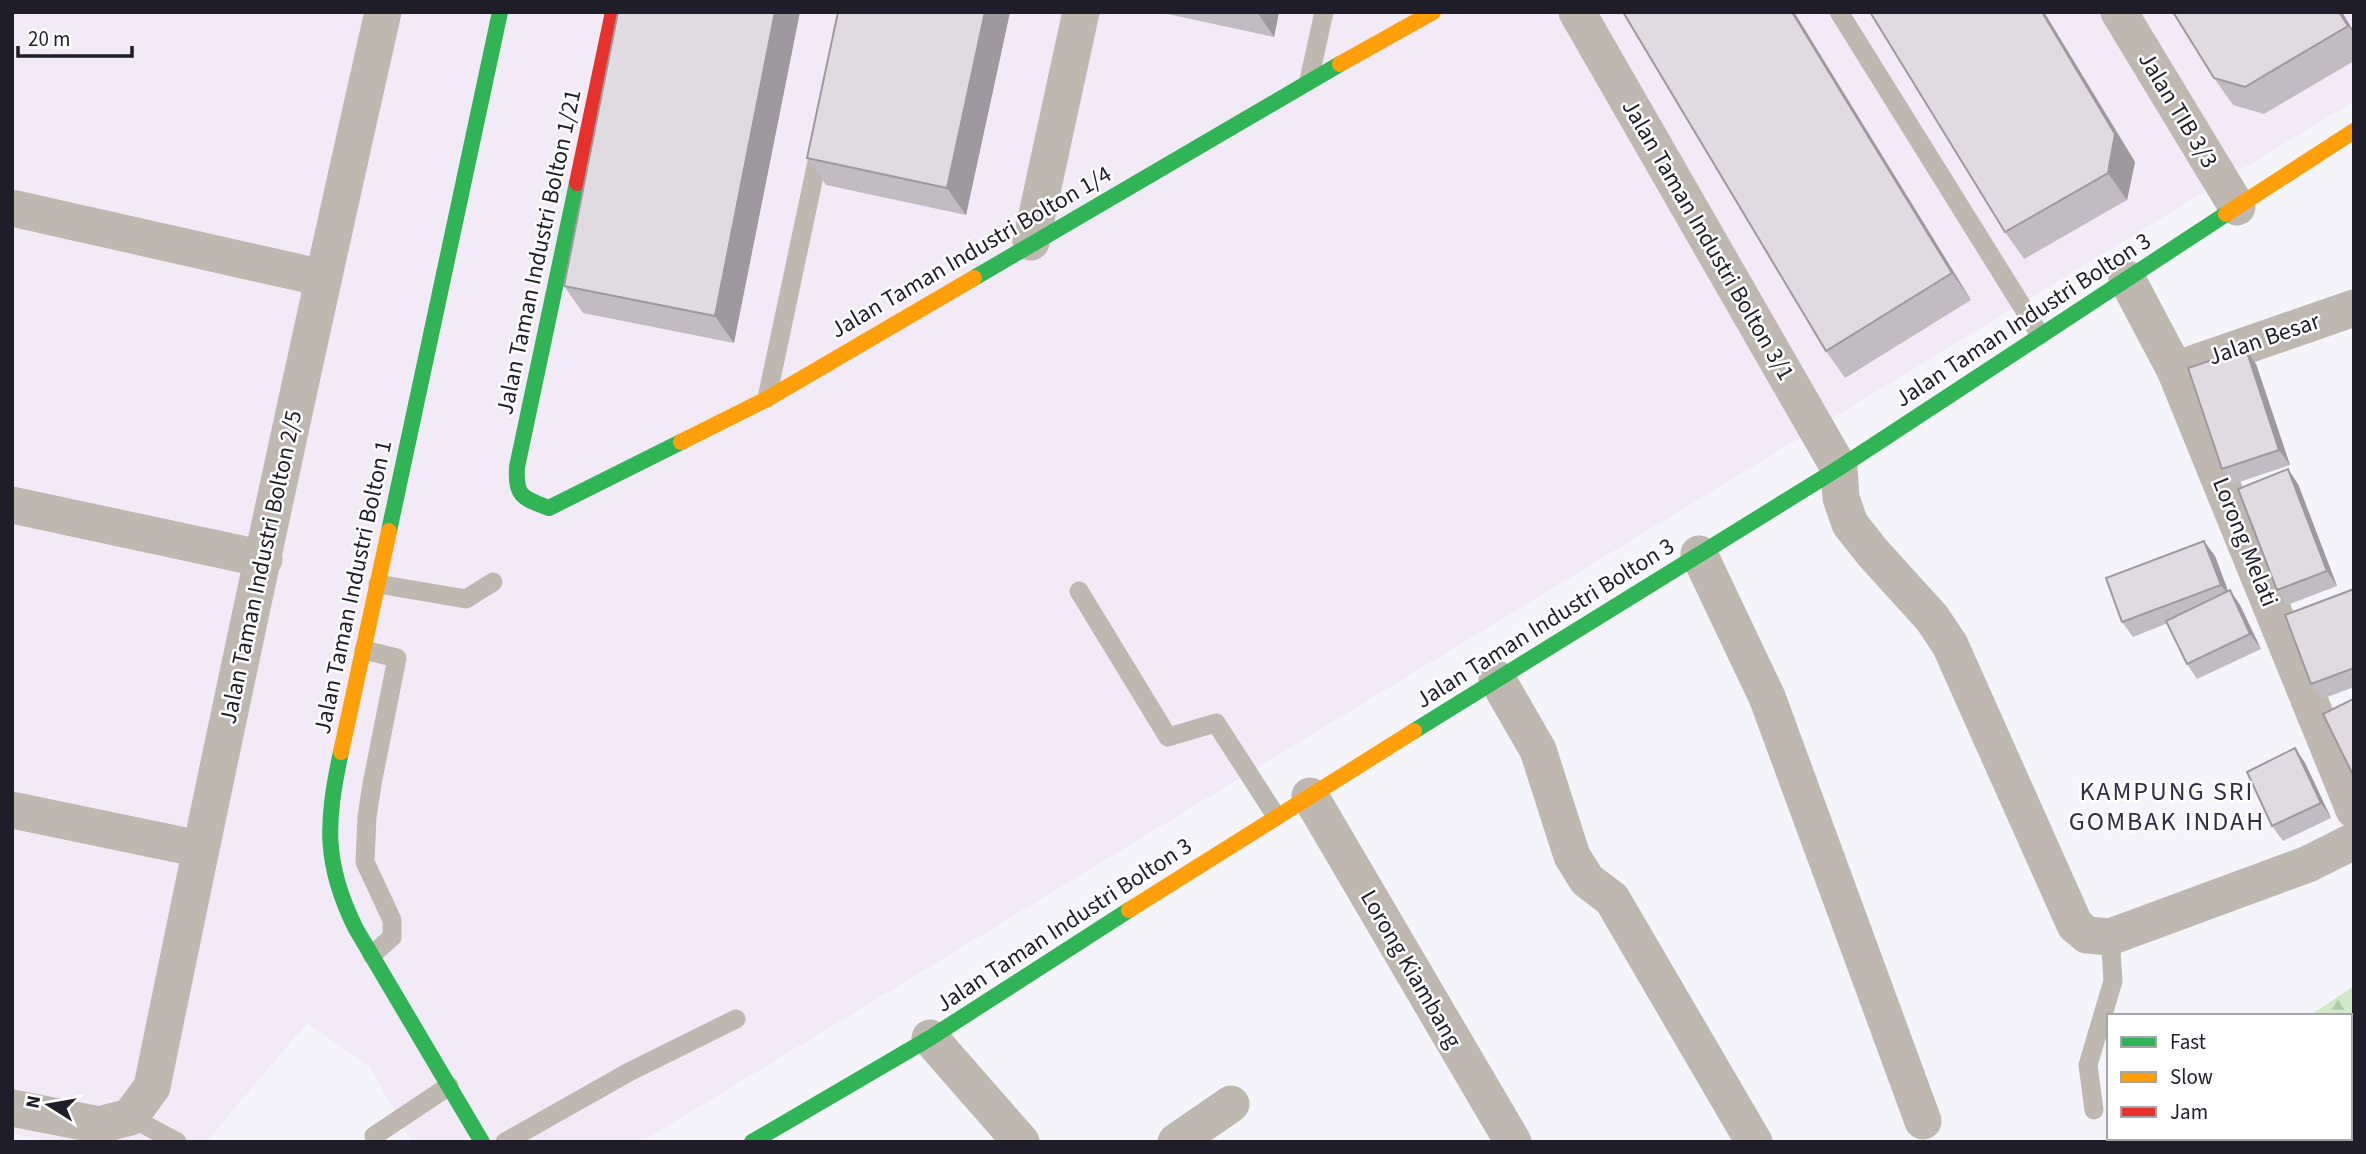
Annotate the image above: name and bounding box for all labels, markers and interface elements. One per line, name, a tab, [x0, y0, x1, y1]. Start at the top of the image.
scale bar	[18, 14, 131, 58]
text: 20 m	[28, 24, 70, 54]
street label: Jalan TIB 3/3	[2129, 45, 2227, 175]
street label: Jalan Taman Industri Bolton 1/21	[487, 86, 591, 418]
street label: Jalan Taman Industri Bolton 3/1	[1613, 93, 1803, 387]
street label: Jalan Taman Industri Bolton 1/4	[824, 157, 1118, 347]
street label: Jalan Taman Industri Bolton 3	[1888, 224, 2158, 416]
street label: Jalan Besar	[2203, 303, 2325, 374]
street label: Jalan Taman Industri Bolton 2/5	[211, 407, 311, 727]
street label: Jalan Taman Industri Bolton 1	[305, 437, 401, 737]
street label: Lorong Melati	[2203, 472, 2287, 612]
street label: Jalan Taman Industri Bolton 3	[1409, 529, 1681, 717]
district label: KAMPUNG SRI GOMBAK INDAH	[2069, 773, 2265, 840]
street label: Jalan Taman Industri Bolton 3	[929, 829, 1199, 1021]
street label: Lorong Kiambang	[1351, 883, 1471, 1055]
legend	[2107, 1014, 2352, 1140]
text: Fast	[2170, 1027, 2206, 1057]
text: Slow	[2170, 1062, 2213, 1092]
north arrow	[14, 1070, 84, 1140]
text: N	[19, 1093, 48, 1111]
text: Jam	[2170, 1097, 2208, 1127]

